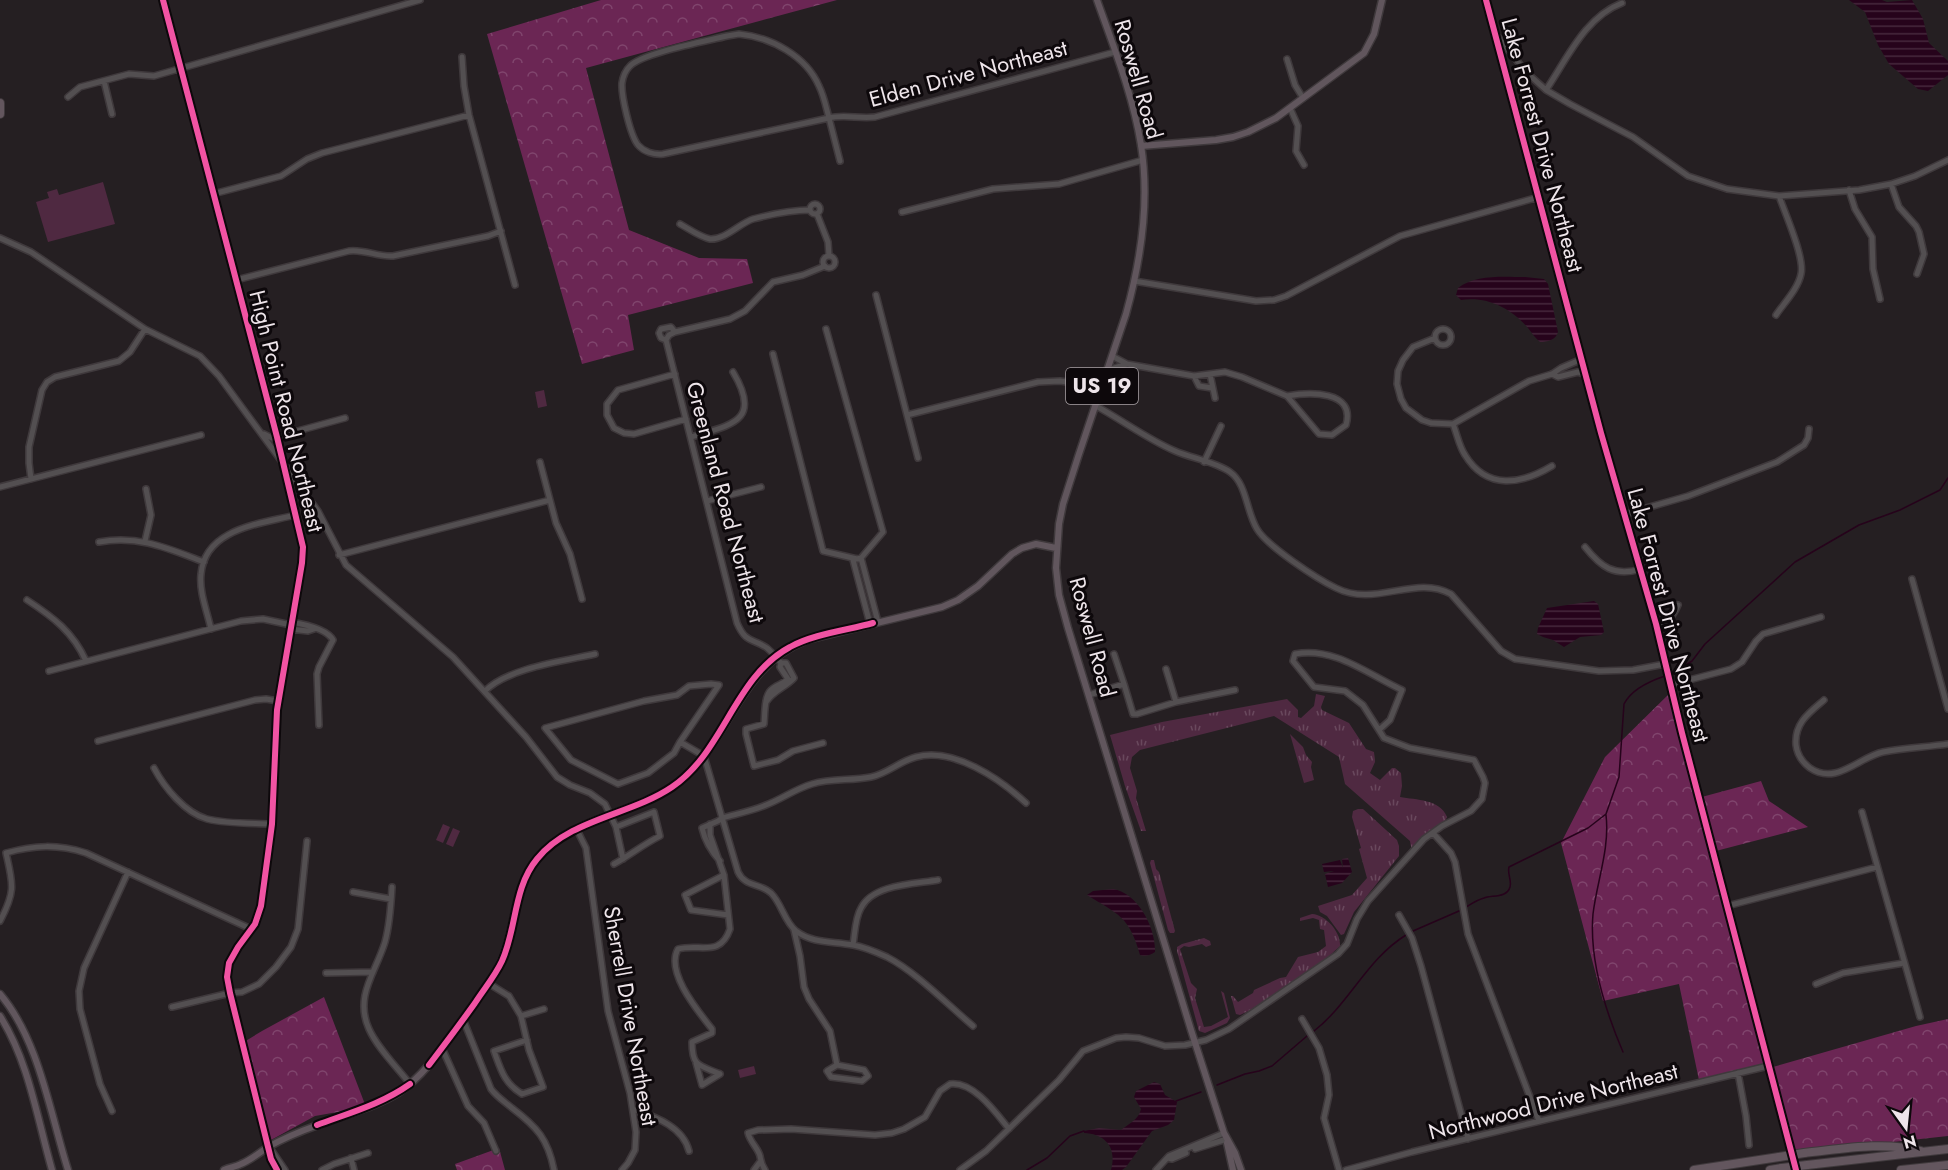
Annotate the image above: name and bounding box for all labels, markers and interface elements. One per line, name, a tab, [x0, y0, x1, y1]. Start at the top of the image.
street label: Lake Forrest Drive Northeast	[1494, 14, 1593, 276]
street label: Roswell Road	[1107, 15, 1171, 143]
street label: Elden Drive Northeast	[865, 31, 1071, 115]
street label: High Point Road Northeast	[241, 287, 333, 536]
road number: US 19	[1066, 368, 1138, 404]
street label: Greenland Road Northeast	[678, 378, 774, 627]
street label: Lake Forrest Drive Northeast	[1620, 484, 1719, 746]
street label: Roswell Road	[1062, 573, 1124, 701]
street label: Sherrell Drive Northeast	[596, 904, 666, 1129]
street label: Northwood Drive Northeast	[1425, 1054, 1682, 1148]
north arrow	[1876, 1098, 1936, 1158]
text: N	[1901, 1129, 1919, 1155]

